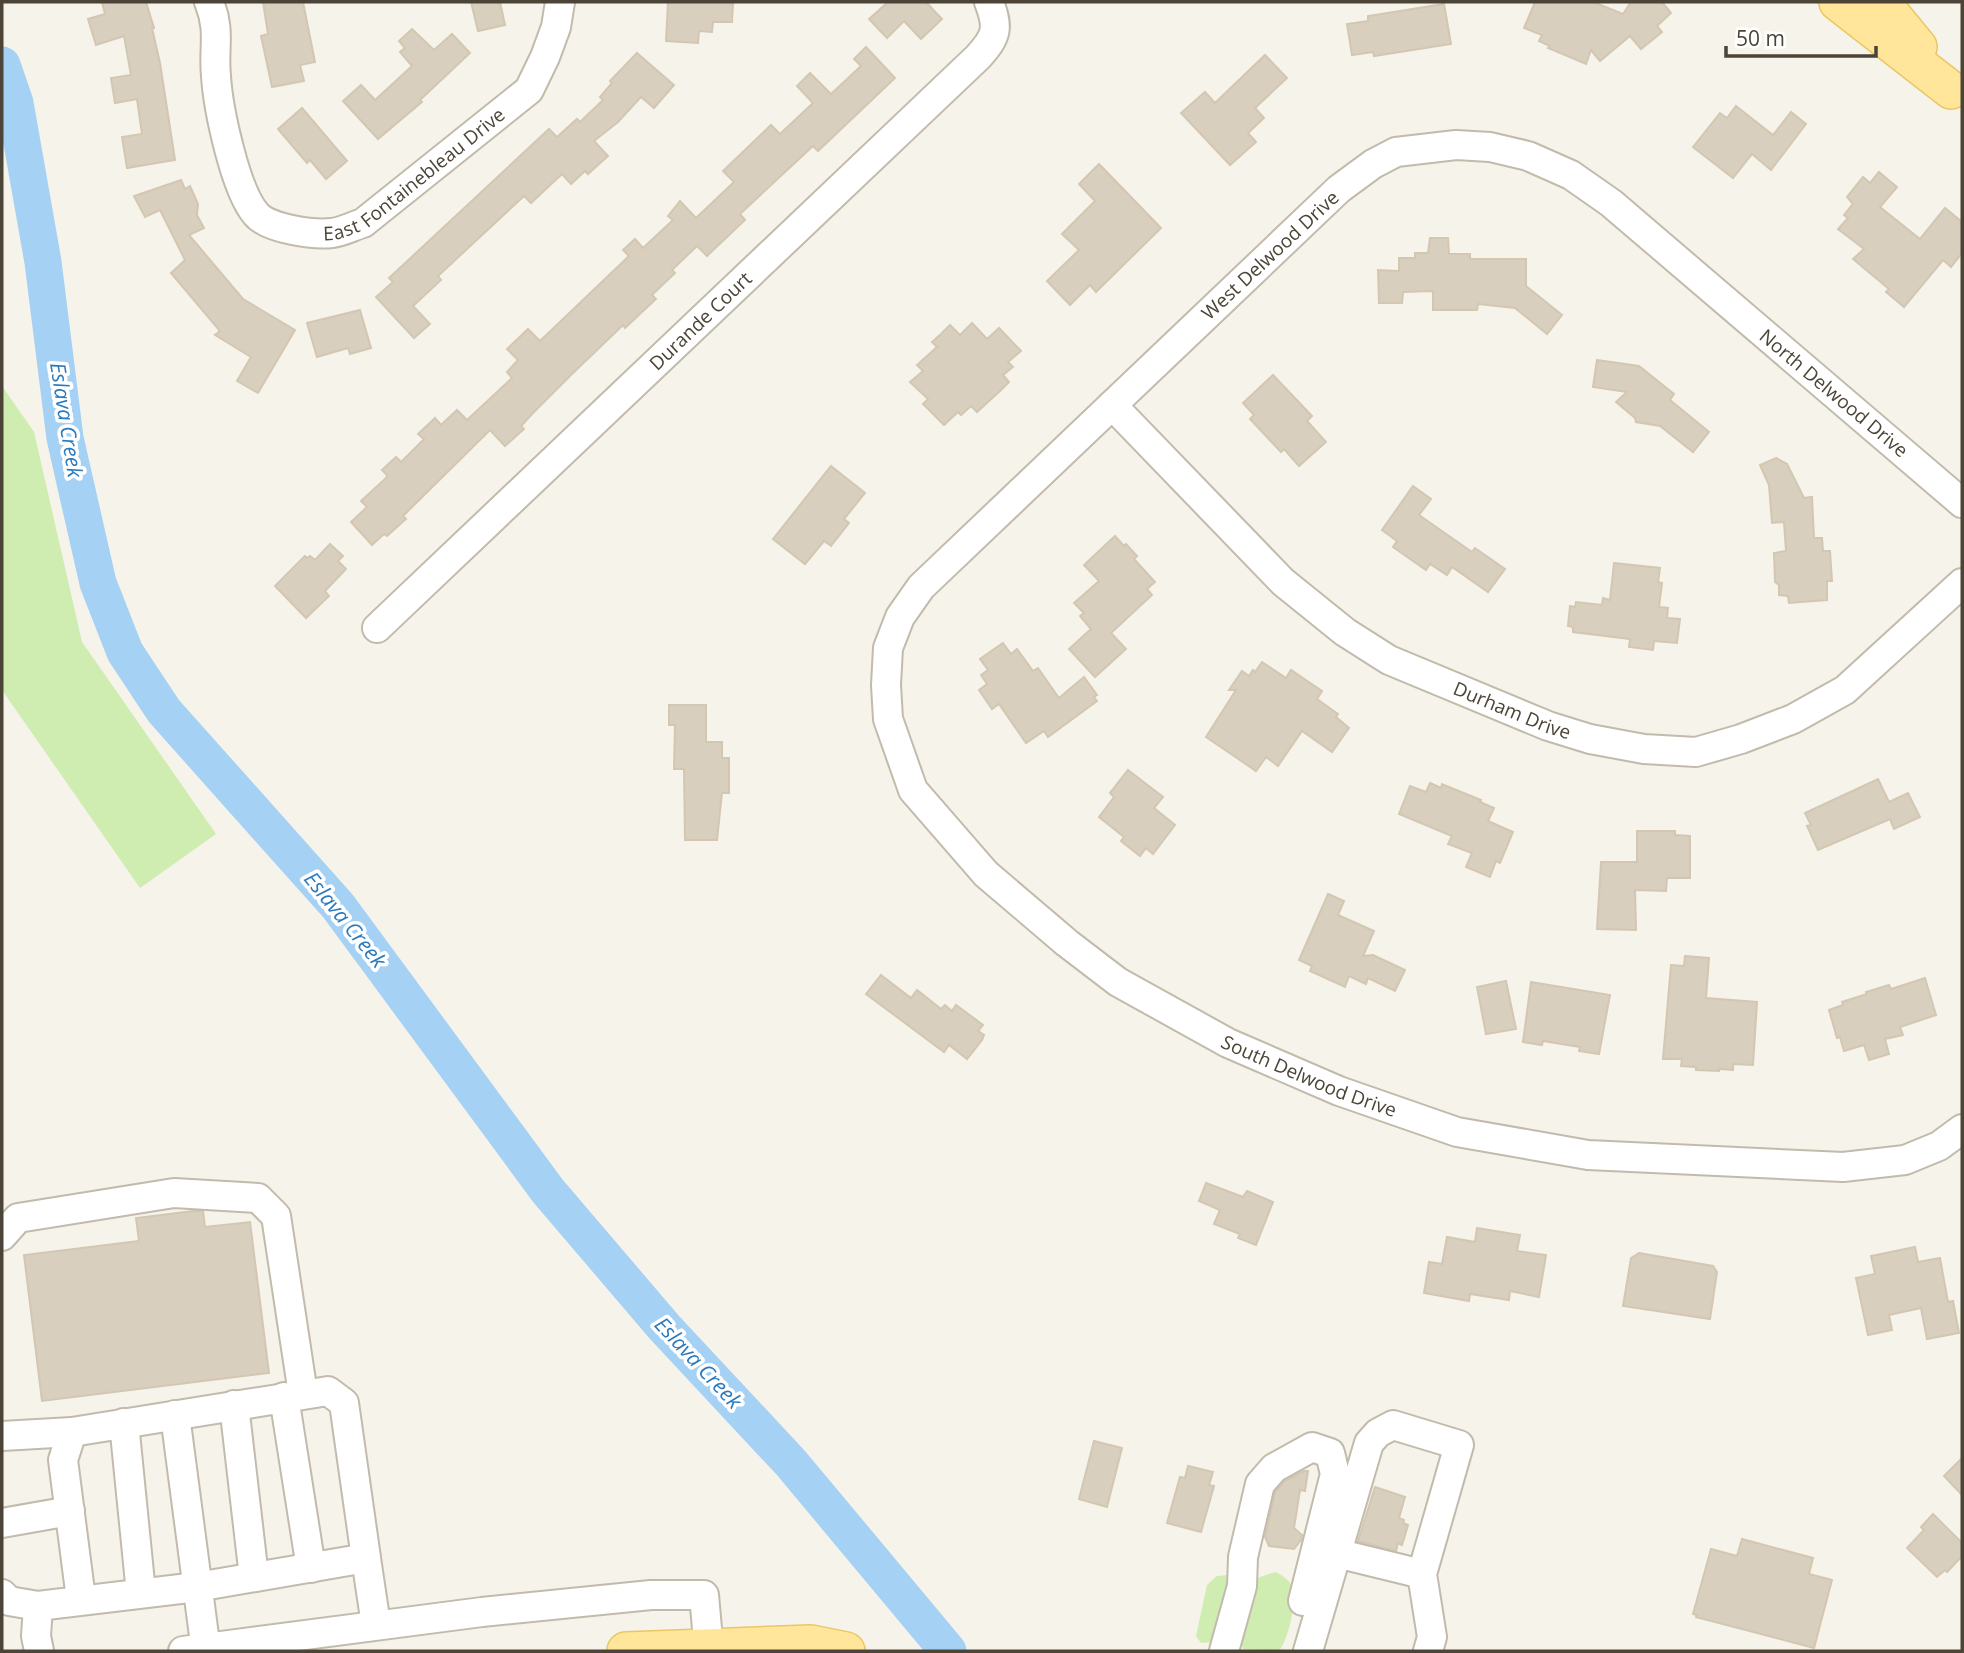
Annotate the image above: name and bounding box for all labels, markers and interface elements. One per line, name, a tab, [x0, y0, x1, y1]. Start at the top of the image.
scale bar	[1726, 14, 1876, 58]
text: 50 m	[1736, 24, 1785, 52]
street label: East Fontainebleau Drive	[322, 101, 510, 247]
street label: West Delwood Drive	[1196, 184, 1344, 326]
street label: Durande Court	[643, 266, 757, 376]
street label: North Delwood Drive	[1754, 323, 1914, 463]
water label: Eslava Creek	[44, 360, 90, 480]
street label: Durham Drive	[1449, 675, 1574, 745]
water label: Eslava Creek	[298, 866, 394, 974]
street label: South Delwood Drive	[1217, 1029, 1400, 1123]
water label: Eslava Creek	[649, 1310, 749, 1415]

